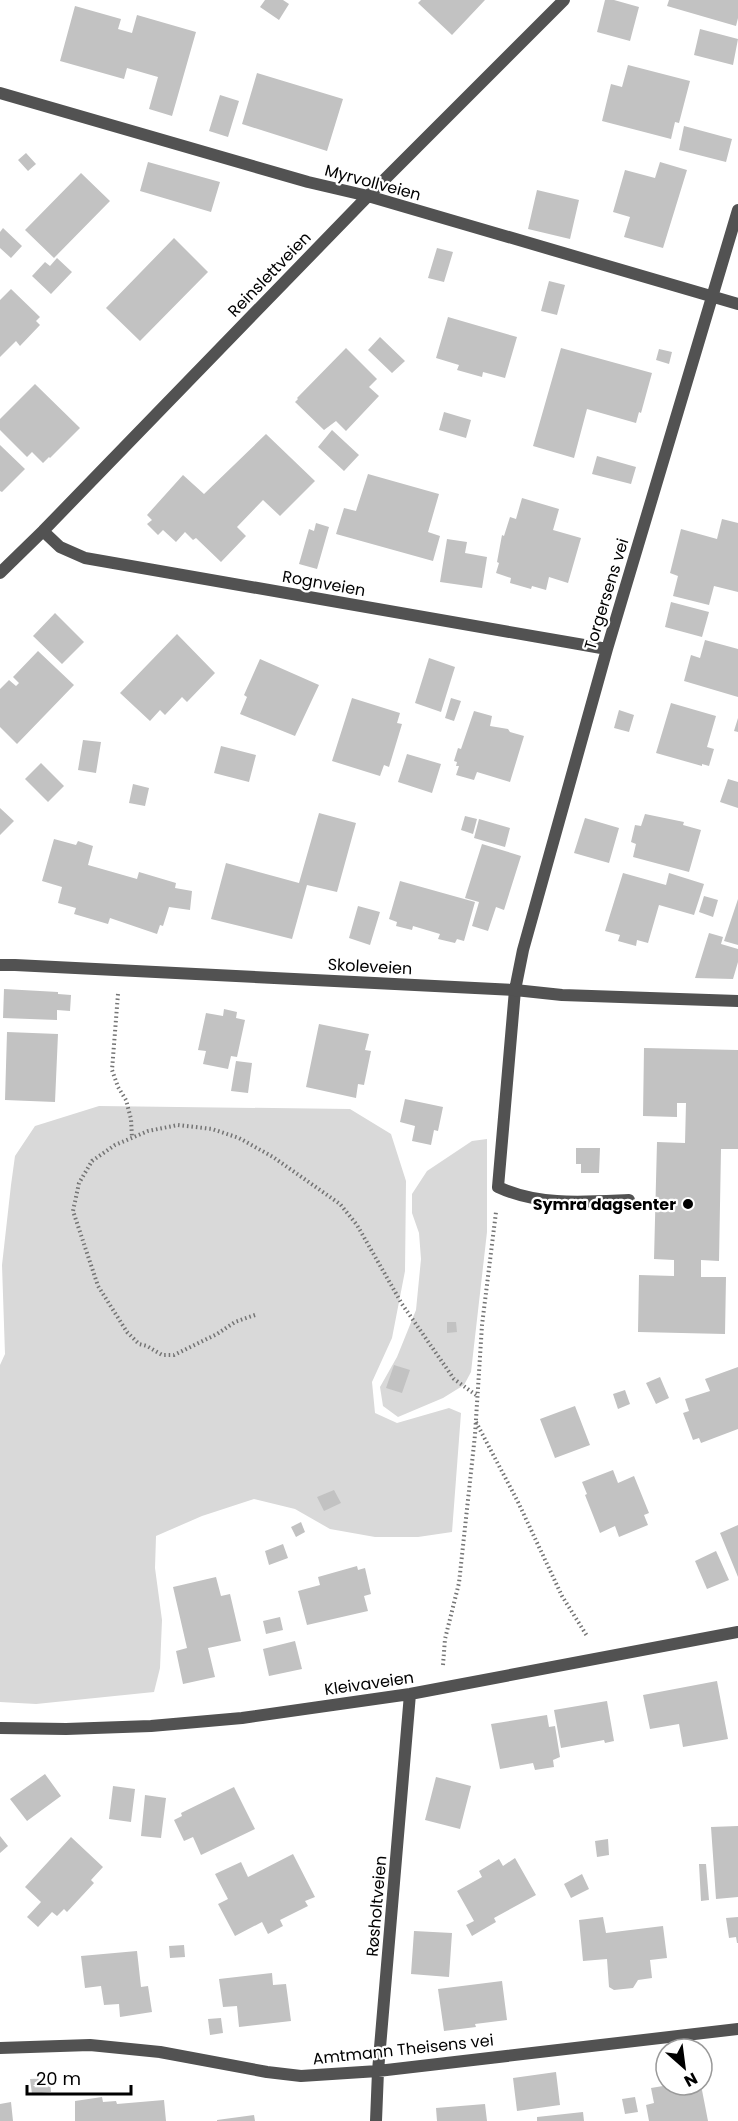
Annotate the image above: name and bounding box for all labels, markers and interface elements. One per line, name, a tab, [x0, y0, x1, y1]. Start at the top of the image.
street label: Myrvollveien	[322, 159, 424, 206]
street label: Reinslettveien	[223, 227, 316, 322]
street label: Torgersens vei	[579, 536, 634, 653]
street label: Rognveien	[281, 565, 367, 602]
street label: Skoleveien	[327, 953, 413, 980]
place label: Symra dagsenter	[533, 1193, 676, 1216]
marker: Symra dagsenter	[681, 1197, 695, 1211]
street label: Kleivaveien	[323, 1666, 415, 1701]
street label: Røsholtveien	[361, 1854, 392, 1958]
street label: Amtmann Theisens vei	[311, 2029, 495, 2070]
north arrow	[654, 2037, 714, 2097]
scale bar	[27, 2058, 130, 2096]
text: 20 m	[36, 2066, 81, 2091]
text: N	[680, 2067, 702, 2093]

